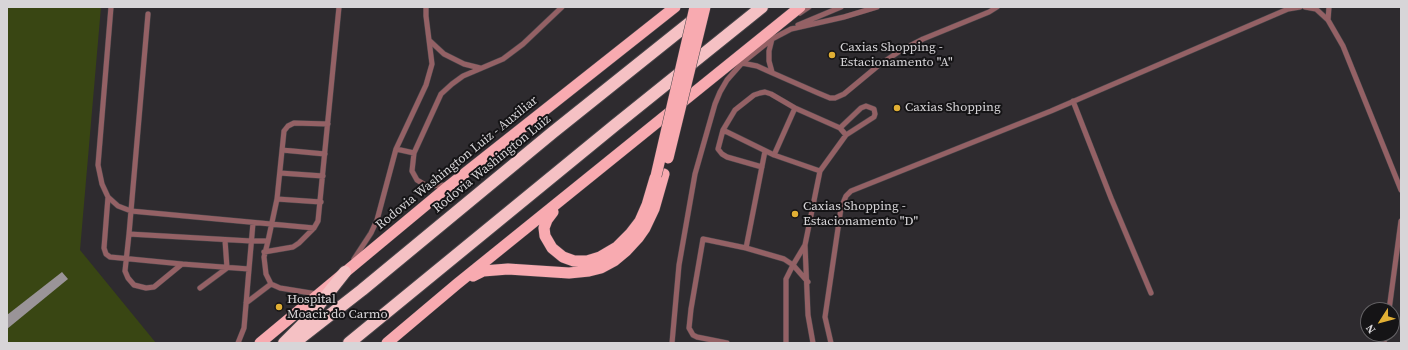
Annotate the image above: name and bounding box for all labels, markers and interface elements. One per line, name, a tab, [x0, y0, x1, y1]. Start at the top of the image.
place label: Caxias Shopping - Estacionamento "A"	[840, 40, 953, 71]
marker: Caxias Shopping - Estacionamento "A"	[827, 50, 837, 60]
street label: Rodovia Washington Luiz - Auxiliar	[373, 93, 541, 233]
place label: Caxias Shopping	[905, 100, 1001, 116]
marker: Caxias Shopping	[892, 103, 902, 113]
street label: Rodovia Washington Luiz	[430, 112, 554, 216]
place label: Caxias Shopping - Estacionamento "D"	[803, 199, 918, 230]
marker: Caxias Shopping - Estacionamento "D"	[790, 209, 800, 219]
place label: Hospital Moacir do Carmo	[287, 292, 388, 323]
marker: Hospital Moacir do Carmo	[274, 302, 284, 312]
north arrow	[1360, 302, 1400, 342]
text: N	[1362, 321, 1379, 336]

